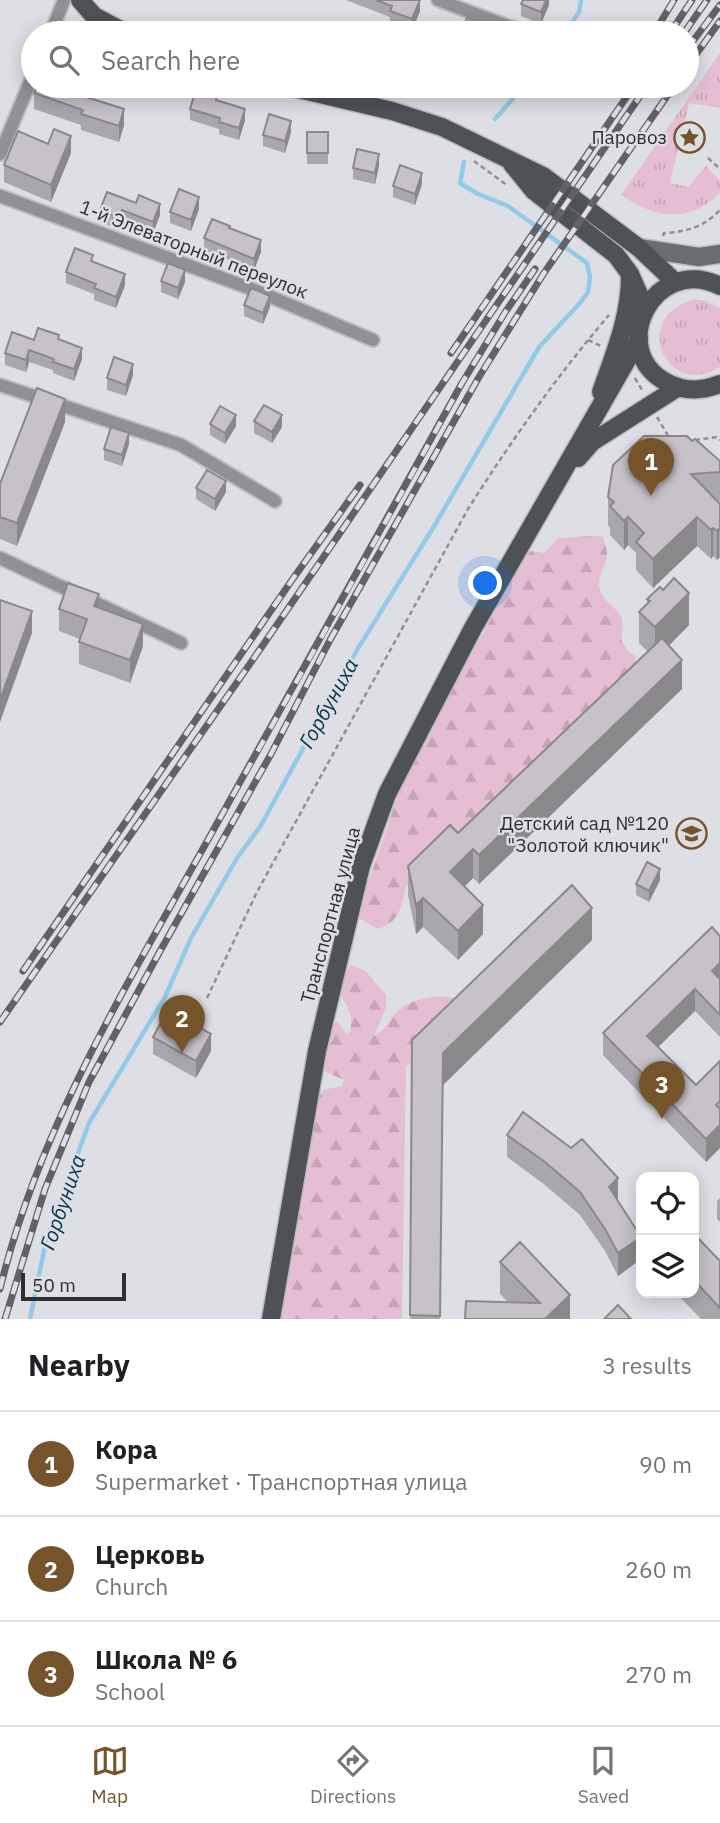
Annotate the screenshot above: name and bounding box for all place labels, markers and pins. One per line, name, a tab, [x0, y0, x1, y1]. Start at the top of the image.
place icon: Паровоз	[673, 120, 707, 154]
place label: Паровоз	[591, 125, 667, 149]
pin: 1	[628, 438, 674, 496]
place label: Детский сад №120 "Золотой ключик"	[500, 811, 669, 857]
school or university icon: Детский сад №120 "Золотой ключик"	[675, 817, 709, 851]
pin: 2	[159, 995, 205, 1053]
pin: 3	[639, 1061, 685, 1119]

